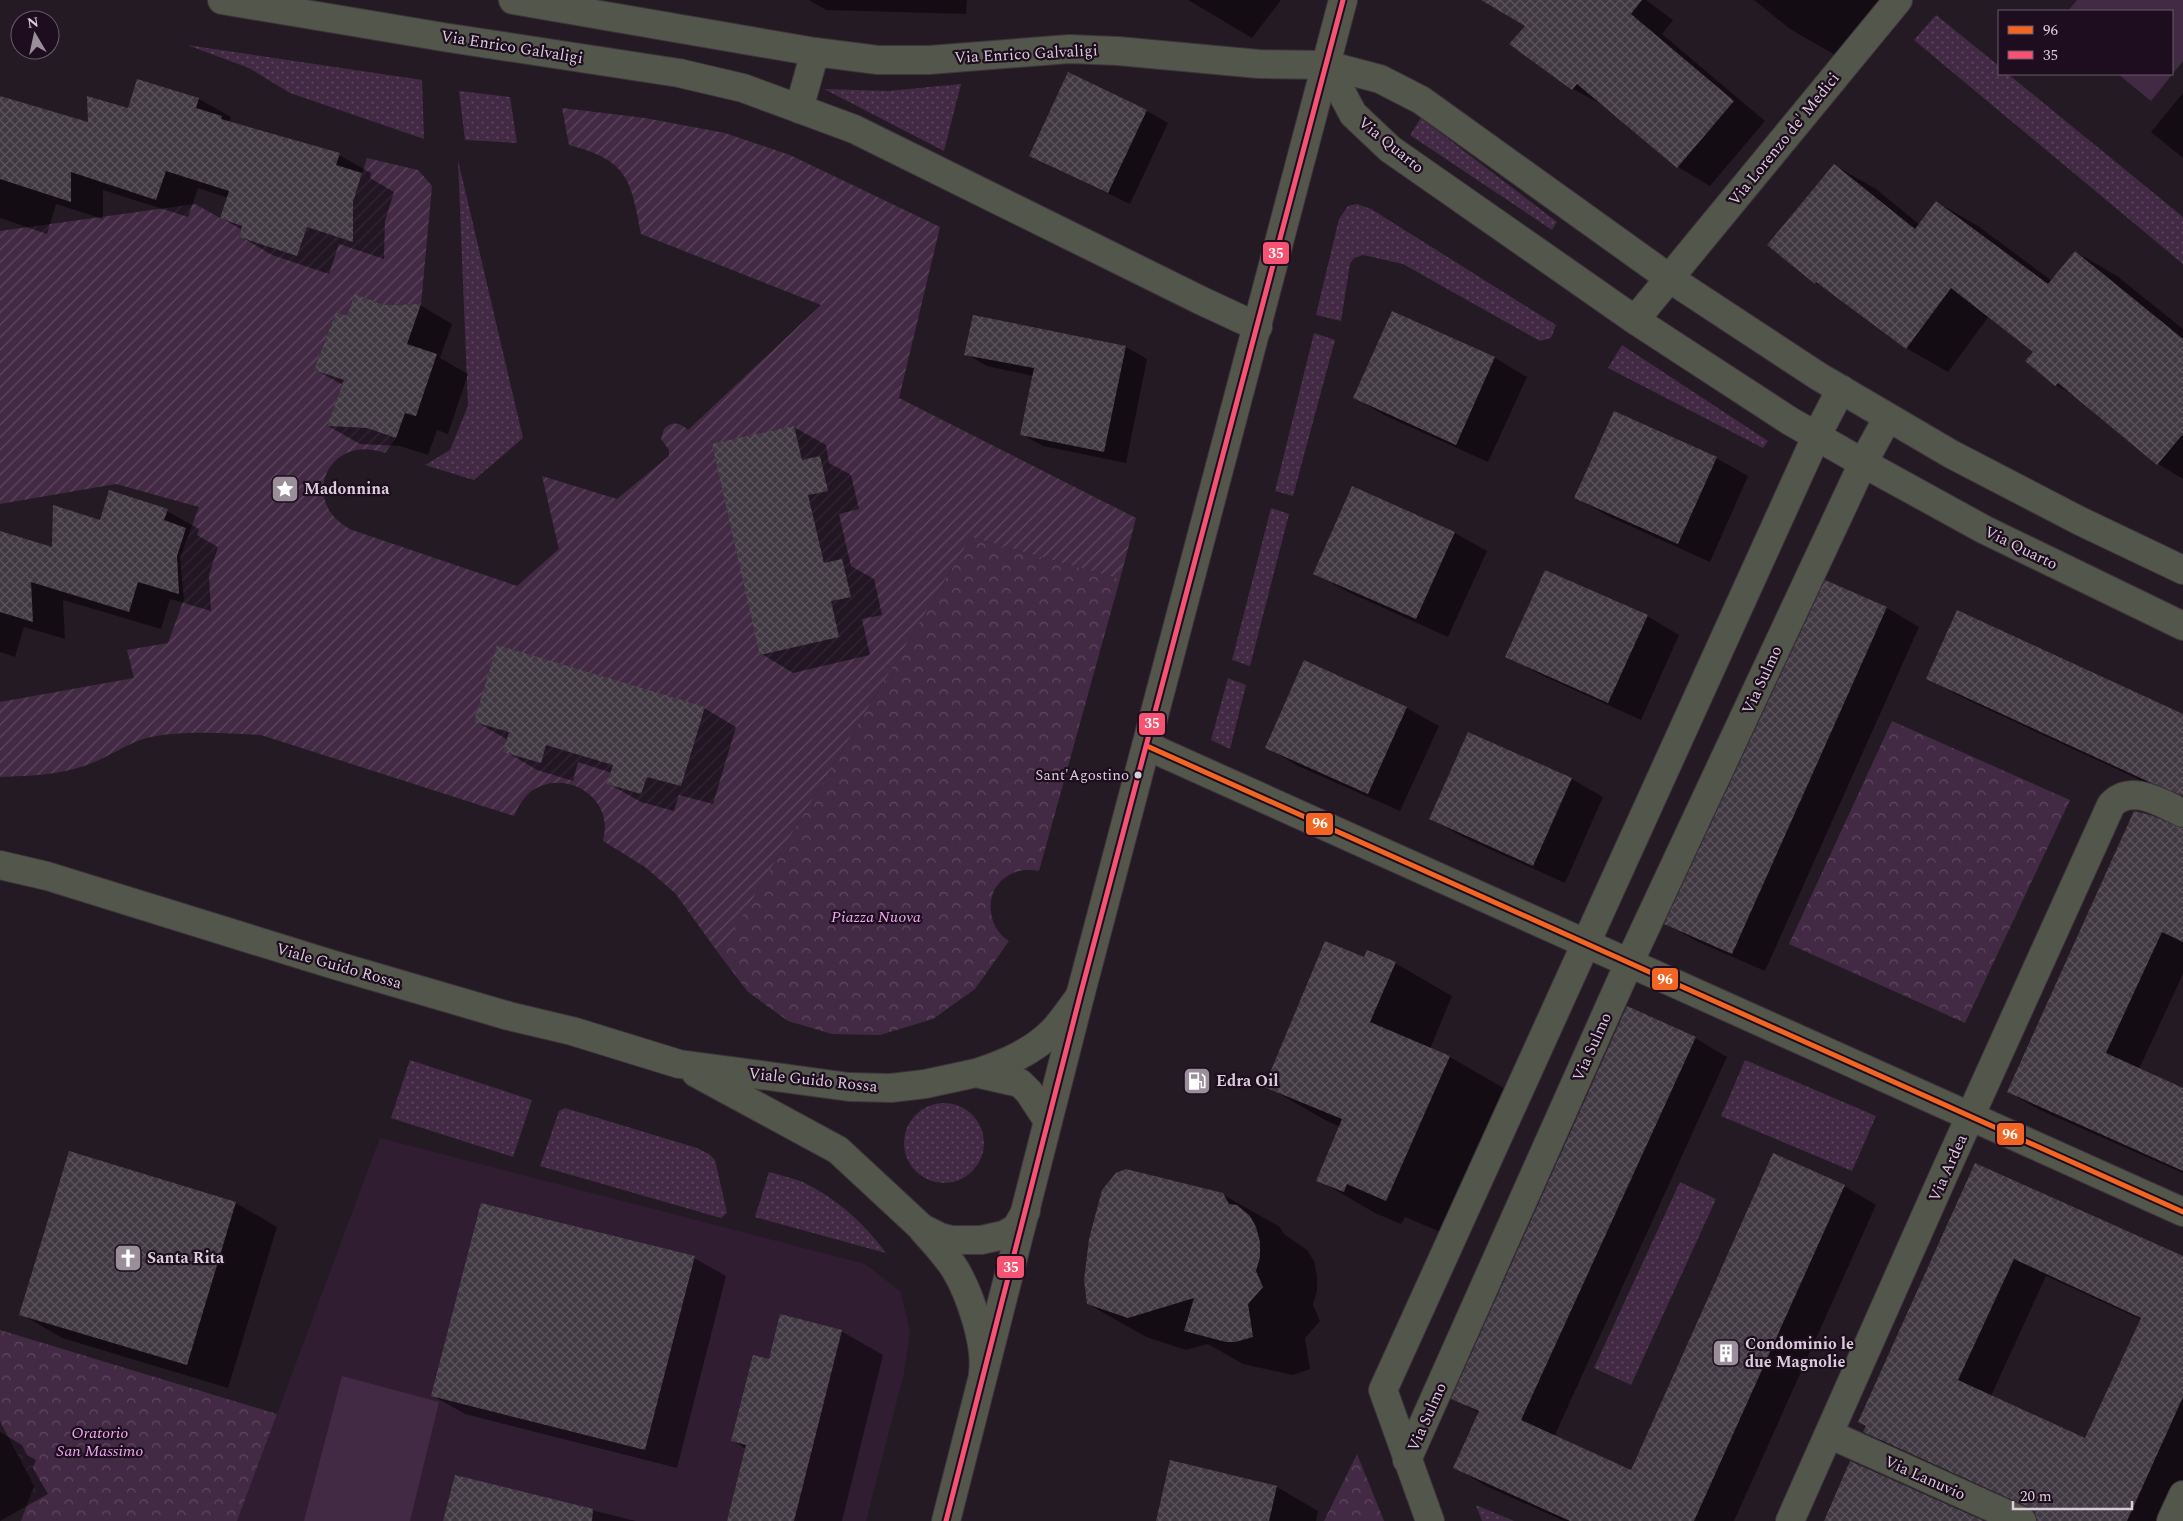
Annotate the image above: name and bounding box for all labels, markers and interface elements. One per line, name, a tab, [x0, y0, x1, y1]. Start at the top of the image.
north arrow	[10, 10, 60, 60]
legend	[1998, 10, 2173, 75]
text: N	[26, 11, 40, 34]
text: 96	[2043, 19, 2059, 42]
street label: Via Enrico Galvaligi	[439, 24, 585, 70]
street label: Via Enrico Galvaligi	[954, 38, 1098, 70]
text: 35	[2043, 44, 2058, 67]
street label: Via Lorenzo de' Medici	[1723, 67, 1845, 211]
street label: Via Quarto	[1353, 111, 1429, 179]
line badge: 35	[1262, 241, 1290, 265]
text: 35	[1268, 243, 1284, 264]
place icon: Madonnina	[270, 474, 300, 504]
place label: Madonnina	[304, 477, 390, 501]
street label: Via Quarto	[1980, 520, 2062, 576]
street label: Via Sulmo	[1736, 642, 1788, 718]
line badge: 35	[1138, 712, 1166, 736]
text: 35	[1144, 713, 1160, 734]
place label: Sant'Agostino	[1035, 764, 1129, 787]
marker: Sant'Agostino	[1133, 770, 1143, 780]
line badge: 96	[1305, 812, 1334, 836]
text: 96	[1312, 813, 1328, 834]
park label: Piazza Nuova	[831, 905, 921, 929]
street label: Viale Guido Rossa	[273, 937, 405, 995]
line badge: 96	[1651, 967, 1679, 991]
text: 96	[1657, 969, 1673, 990]
street label: Via Sulmo	[1566, 1009, 1618, 1085]
street label: Viale Guido Rossa	[747, 1061, 879, 1099]
fuel station icon: Edra Oil	[1182, 1066, 1212, 1096]
place label: Edra Oil	[1216, 1069, 1279, 1093]
line badge: 96	[1996, 1122, 2025, 1146]
text: 96	[2002, 1124, 2018, 1145]
street label: Via Ardea	[1922, 1130, 1974, 1206]
church icon: Santa Rita	[113, 1243, 143, 1273]
place label: Santa Rita	[147, 1246, 225, 1270]
line badge: 35	[996, 1255, 1025, 1279]
text: 35	[1003, 1257, 1019, 1278]
place label: Condominio le due Magnolie	[1745, 1332, 1854, 1374]
building icon: Condominio le due Magnolie	[1711, 1338, 1741, 1368]
street label: Via Sulmo	[1401, 1379, 1453, 1455]
park label: Oratorio San Massimo	[57, 1421, 143, 1463]
street label: Via Lanuvio	[1881, 1450, 1969, 1506]
scale bar	[2013, 1478, 2132, 1510]
text: 20 m	[2020, 1485, 2052, 1508]

